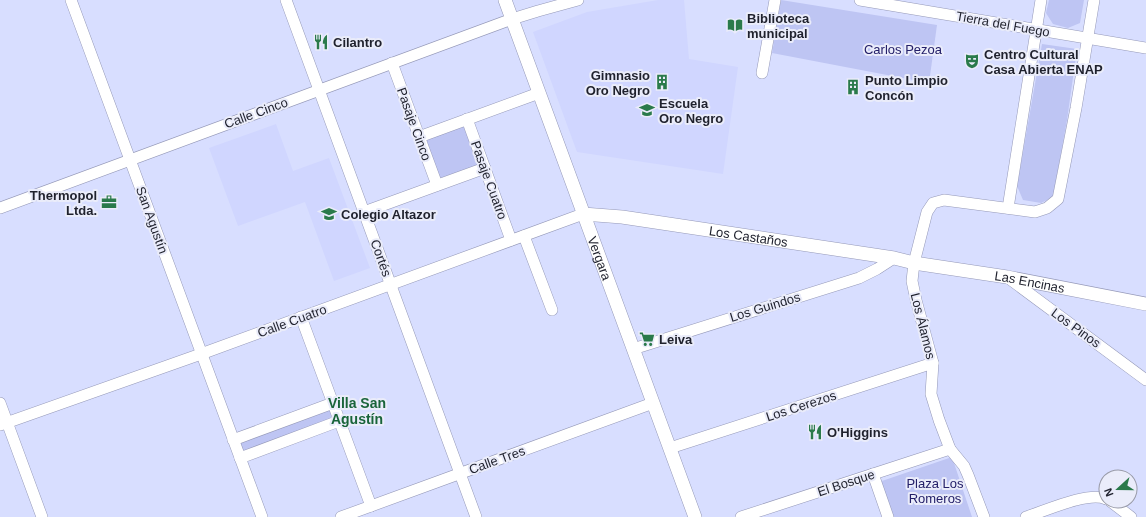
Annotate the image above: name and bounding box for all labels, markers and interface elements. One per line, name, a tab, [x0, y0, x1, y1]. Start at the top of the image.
street label: Tierra del Fuego	[955, 8, 1051, 40]
place label: Biblioteca municipal	[747, 11, 810, 41]
library icon: Biblioteca municipal	[726, 16, 744, 34]
restaurant icon: Cilantro	[312, 33, 330, 51]
place label: Cilantro	[333, 35, 382, 50]
park label: Carlos Pezoa	[864, 42, 943, 57]
place label: Centro Cultural Casa Abierta ENAP	[984, 47, 1103, 77]
theatre icon: Centro Cultural Casa Abierta ENAP	[963, 52, 981, 70]
place label: Gimnasio Oro Negro	[586, 68, 650, 98]
building icon: Gimnasio Oro Negro	[653, 73, 671, 91]
place label: Punto Limpio Concón	[865, 73, 948, 103]
building icon: Punto Limpio Concón	[844, 78, 862, 96]
street label: Pasaje Cinco	[394, 85, 434, 163]
street label: Calle Cinco	[222, 95, 290, 131]
place label: Escuela Oro Negro	[659, 96, 723, 126]
school or university icon: Escuela Oro Negro	[638, 101, 656, 119]
street label: Pasaje Cuatro	[468, 139, 510, 221]
street label: San Agustín	[133, 184, 171, 256]
place label: Thermopol Ltda.	[30, 188, 97, 218]
office icon: Thermopol Ltda.	[100, 193, 118, 211]
school or university icon: Colegio Altazor	[320, 205, 338, 223]
place label: Colegio Altazor	[341, 207, 436, 222]
street label: Los Castaños	[708, 223, 789, 249]
street label: Vergara	[585, 234, 615, 283]
street label: Cortés	[367, 237, 395, 279]
street label: Las Encinas	[994, 268, 1066, 296]
street label: Los Guindos	[728, 289, 803, 325]
street label: Los Álamos	[908, 291, 939, 361]
street label: Calle Cuatro	[255, 302, 329, 340]
street label: Los Pinos	[1048, 305, 1104, 351]
supermarket icon: Leiva	[638, 330, 656, 348]
place label: Leiva	[659, 332, 693, 347]
street label: Los Cerezos	[764, 387, 838, 424]
district label: Villa San Agustín	[328, 395, 386, 427]
restaurant icon: O'Higgins	[806, 423, 824, 441]
place label: O'Higgins	[827, 425, 888, 440]
street label: Calle Tres	[467, 443, 528, 477]
street label: El Bosque	[815, 467, 877, 499]
north arrow	[1098, 469, 1138, 509]
park label: Plaza Los Romeros	[906, 476, 964, 506]
text: N	[1102, 487, 1116, 498]

